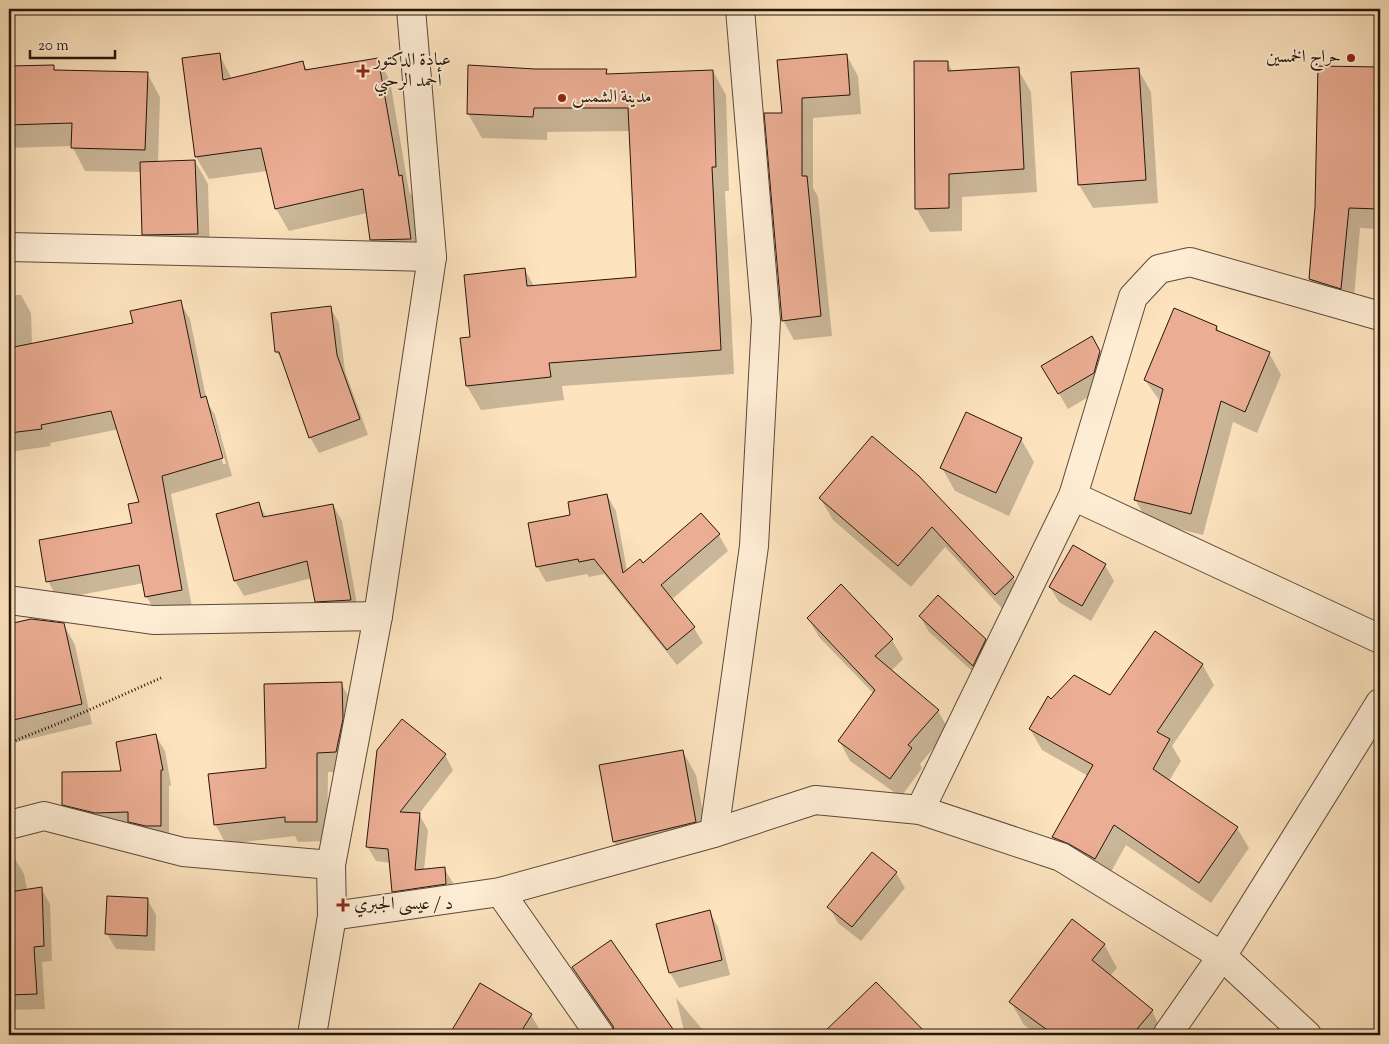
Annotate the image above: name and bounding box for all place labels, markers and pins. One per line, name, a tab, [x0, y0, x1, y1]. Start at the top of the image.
place label: حراج الخمسين	[1266, 45, 1341, 72]
place label: عيادة الدكتور أحمد الرحبي	[372, 48, 451, 97]
marker: حراج الخمسين	[1345, 52, 1357, 64]
marker: عيادة الدكتور أحمد الرحبي	[356, 64, 370, 78]
place label: مدينة الشمس	[572, 85, 652, 111]
marker: مدينة الشمس	[556, 92, 568, 104]
place label: د / عيسى الجبري	[354, 892, 453, 918]
marker: د / عيسى الجبري	[336, 898, 350, 912]

